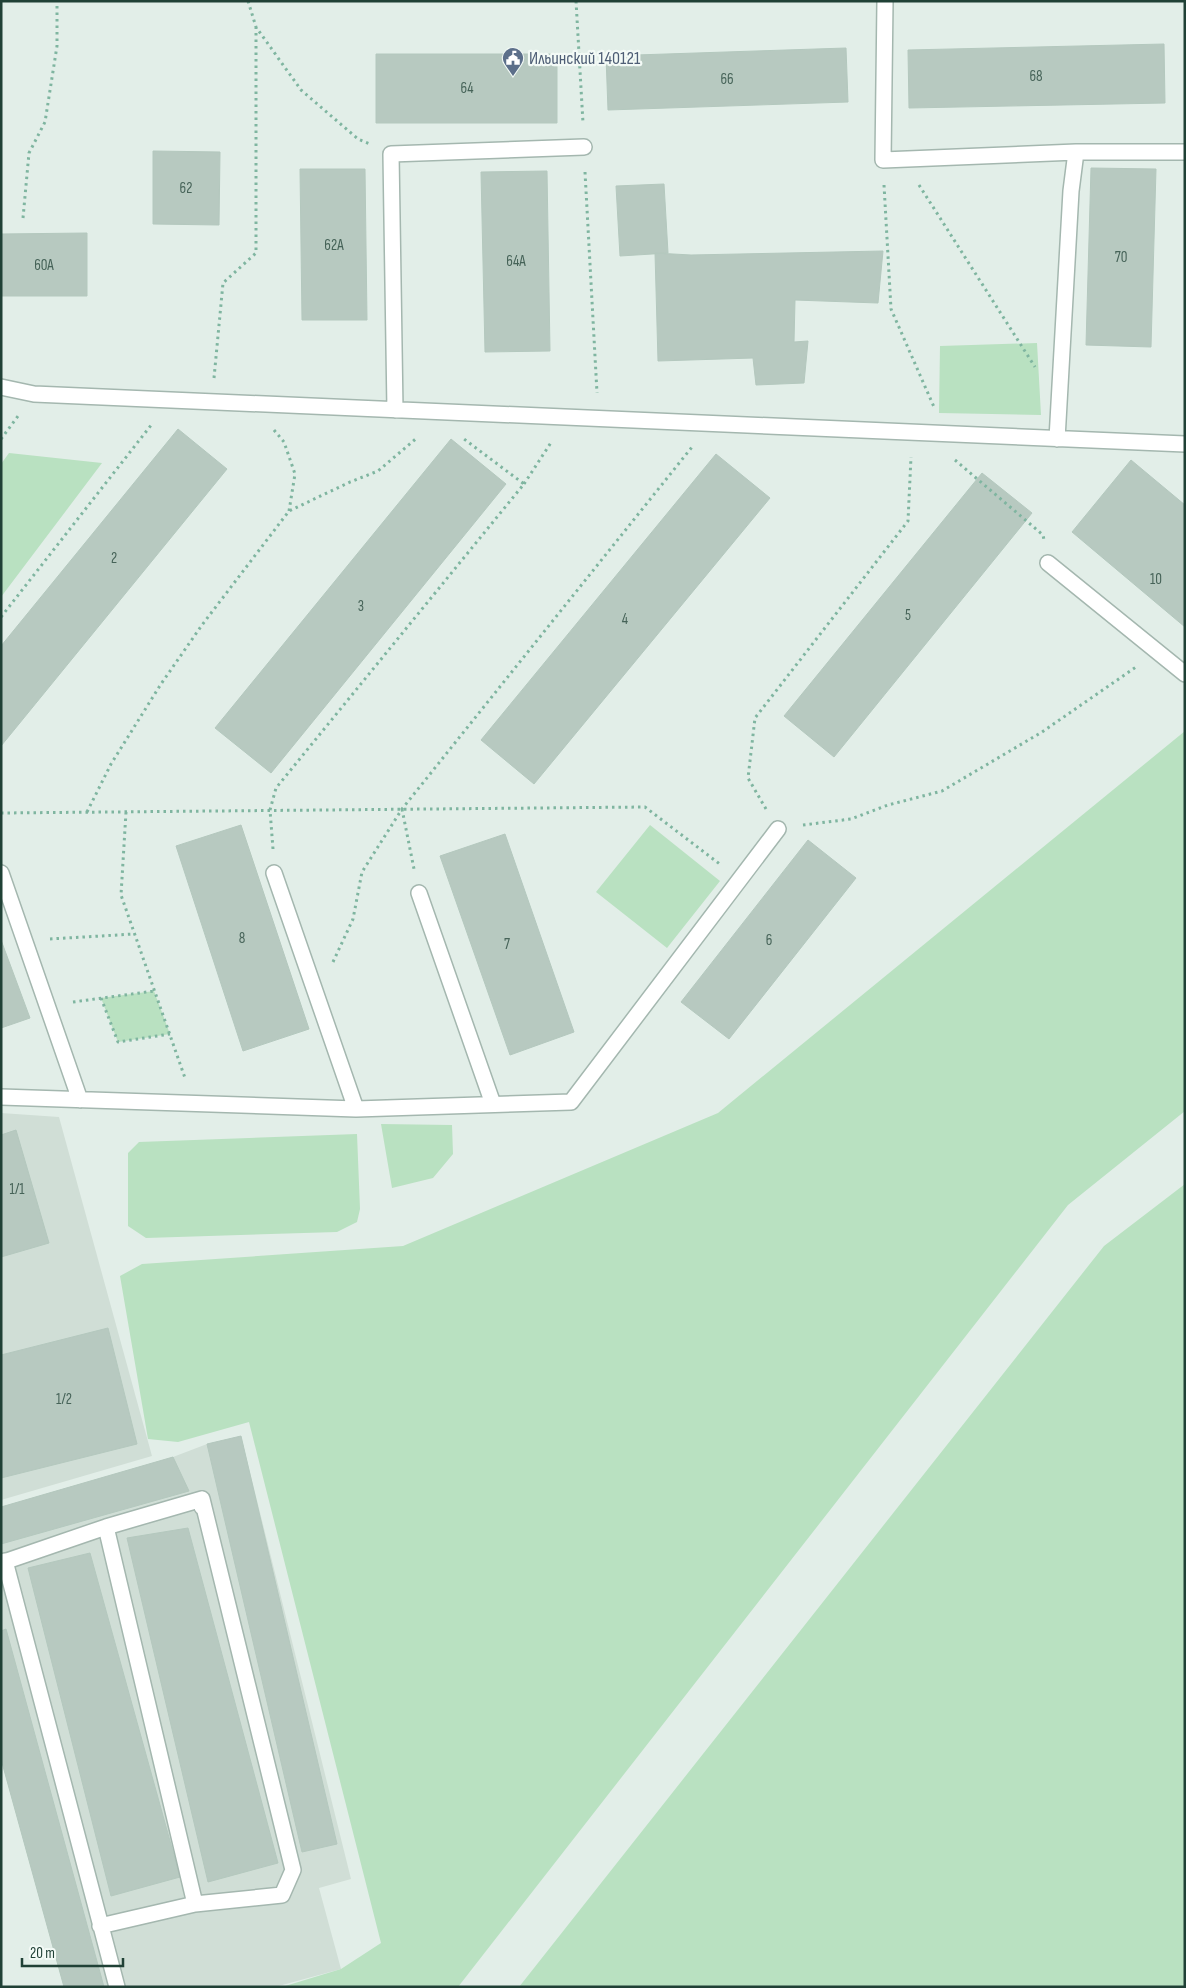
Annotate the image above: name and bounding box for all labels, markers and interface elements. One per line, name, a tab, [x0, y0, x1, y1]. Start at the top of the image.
public building icon: Ильинский 140121	[501, 46, 525, 77]
place label: Ильинский 140121	[529, 48, 641, 69]
house number: 68	[1029, 67, 1043, 86]
house number: 66	[720, 70, 734, 89]
house number: 64	[460, 79, 474, 98]
house number: 62	[180, 179, 192, 198]
house number: 62А	[324, 236, 344, 255]
house number: 70	[1115, 248, 1127, 267]
house number: 64А	[506, 252, 526, 271]
house number: 60А	[34, 256, 54, 275]
house number: 2	[111, 549, 117, 568]
house number: 10	[1150, 570, 1162, 589]
house number: 3	[358, 597, 364, 616]
house number: 5	[905, 606, 911, 625]
house number: 4	[622, 610, 628, 629]
house number: 8	[239, 929, 245, 948]
house number: 6	[766, 931, 772, 950]
house number: 7	[504, 935, 510, 954]
house number: 1/1	[9, 1180, 25, 1199]
house number: 1/2	[56, 1390, 72, 1409]
scale bar	[22, 1936, 124, 1968]
text: 20 m	[30, 1944, 55, 1963]

